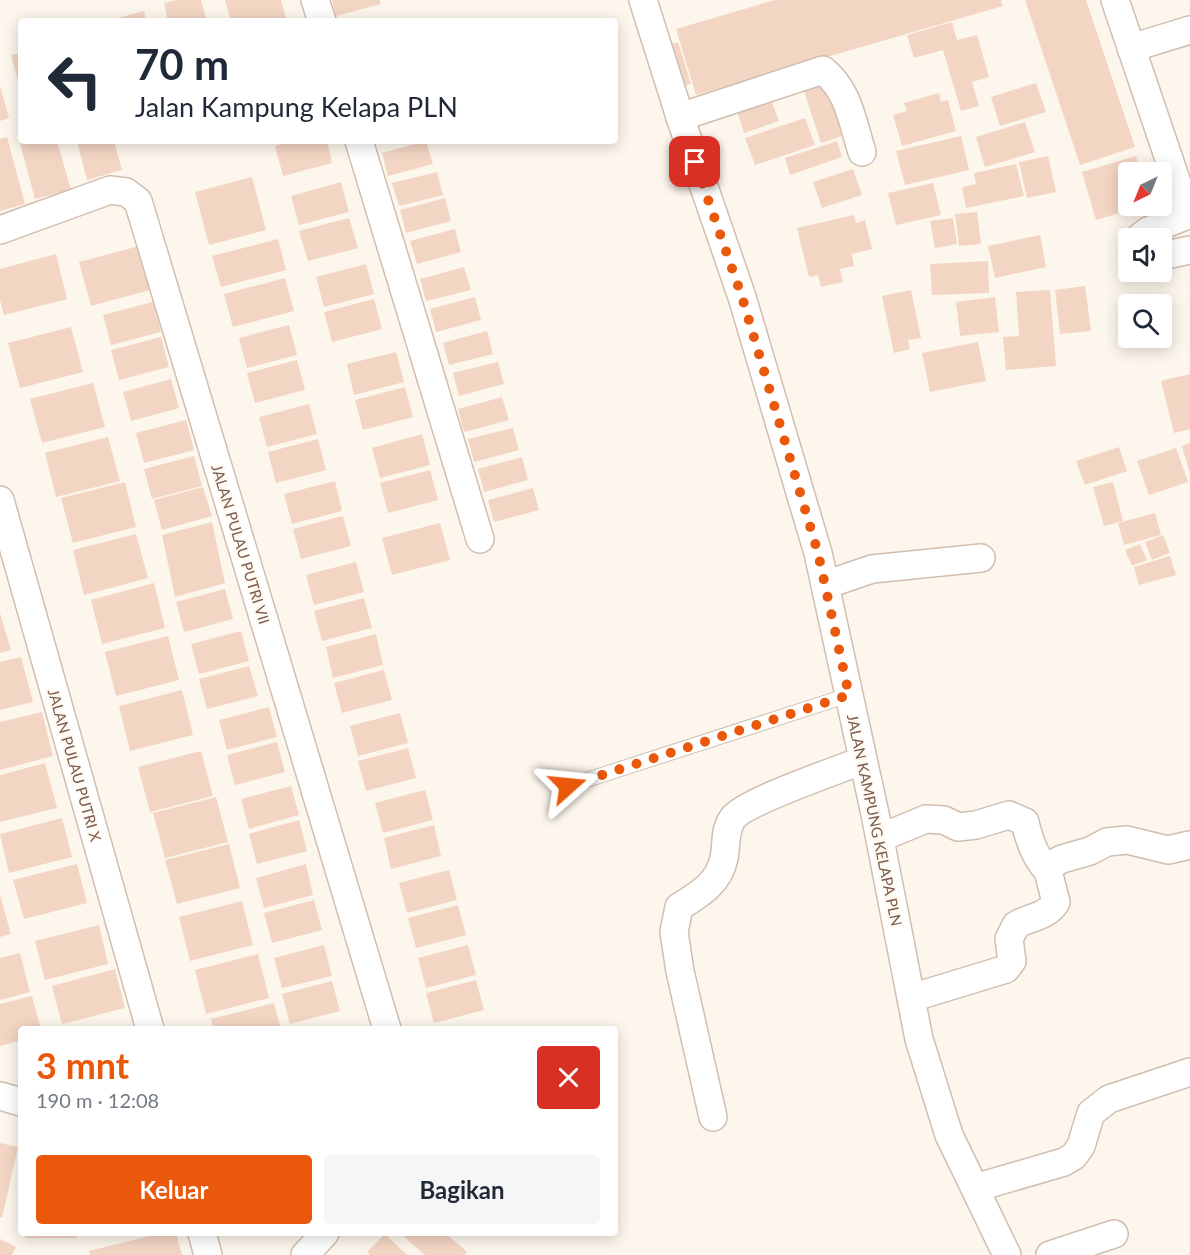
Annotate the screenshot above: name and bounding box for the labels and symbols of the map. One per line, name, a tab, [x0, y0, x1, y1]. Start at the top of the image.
pin	[669, 136, 720, 187]
north arrow	[1118, 162, 1172, 216]
street label: JALAN PULAU PUTRI VII	[208, 462, 274, 626]
street label: JALAN PULAU PUTRI X	[45, 687, 106, 844]
street label: JALAN KAMPUNG KELAPA PLN	[844, 712, 906, 928]
position arrow	[536, 754, 600, 818]

